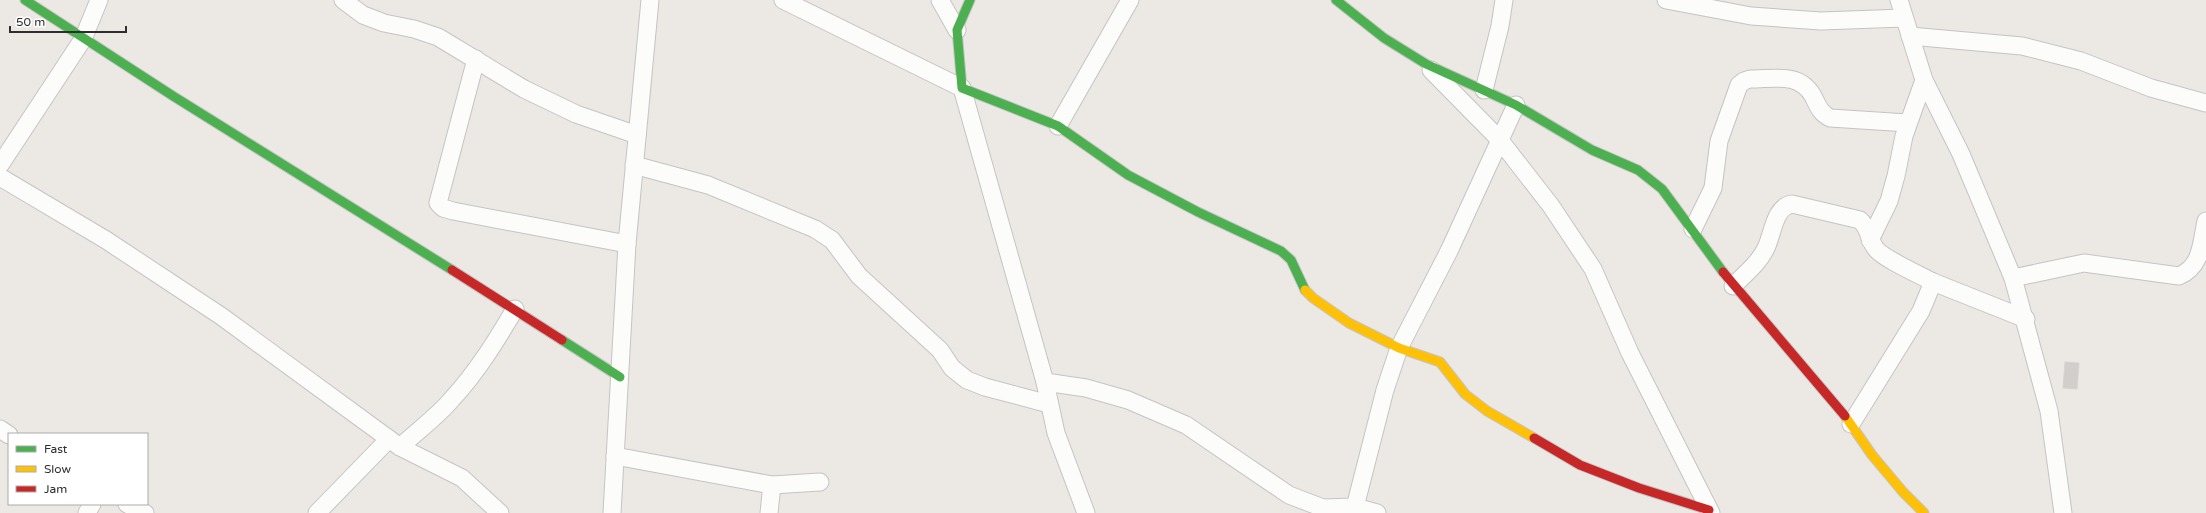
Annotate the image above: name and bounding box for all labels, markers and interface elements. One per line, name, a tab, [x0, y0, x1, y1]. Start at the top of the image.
scale bar	[10, 8, 126, 34]
text: 50 m	[16, 15, 45, 29]
legend	[8, 433, 148, 505]
text: Fast	[44, 442, 68, 456]
text: Slow	[44, 462, 71, 476]
text: Jam	[44, 482, 67, 496]

